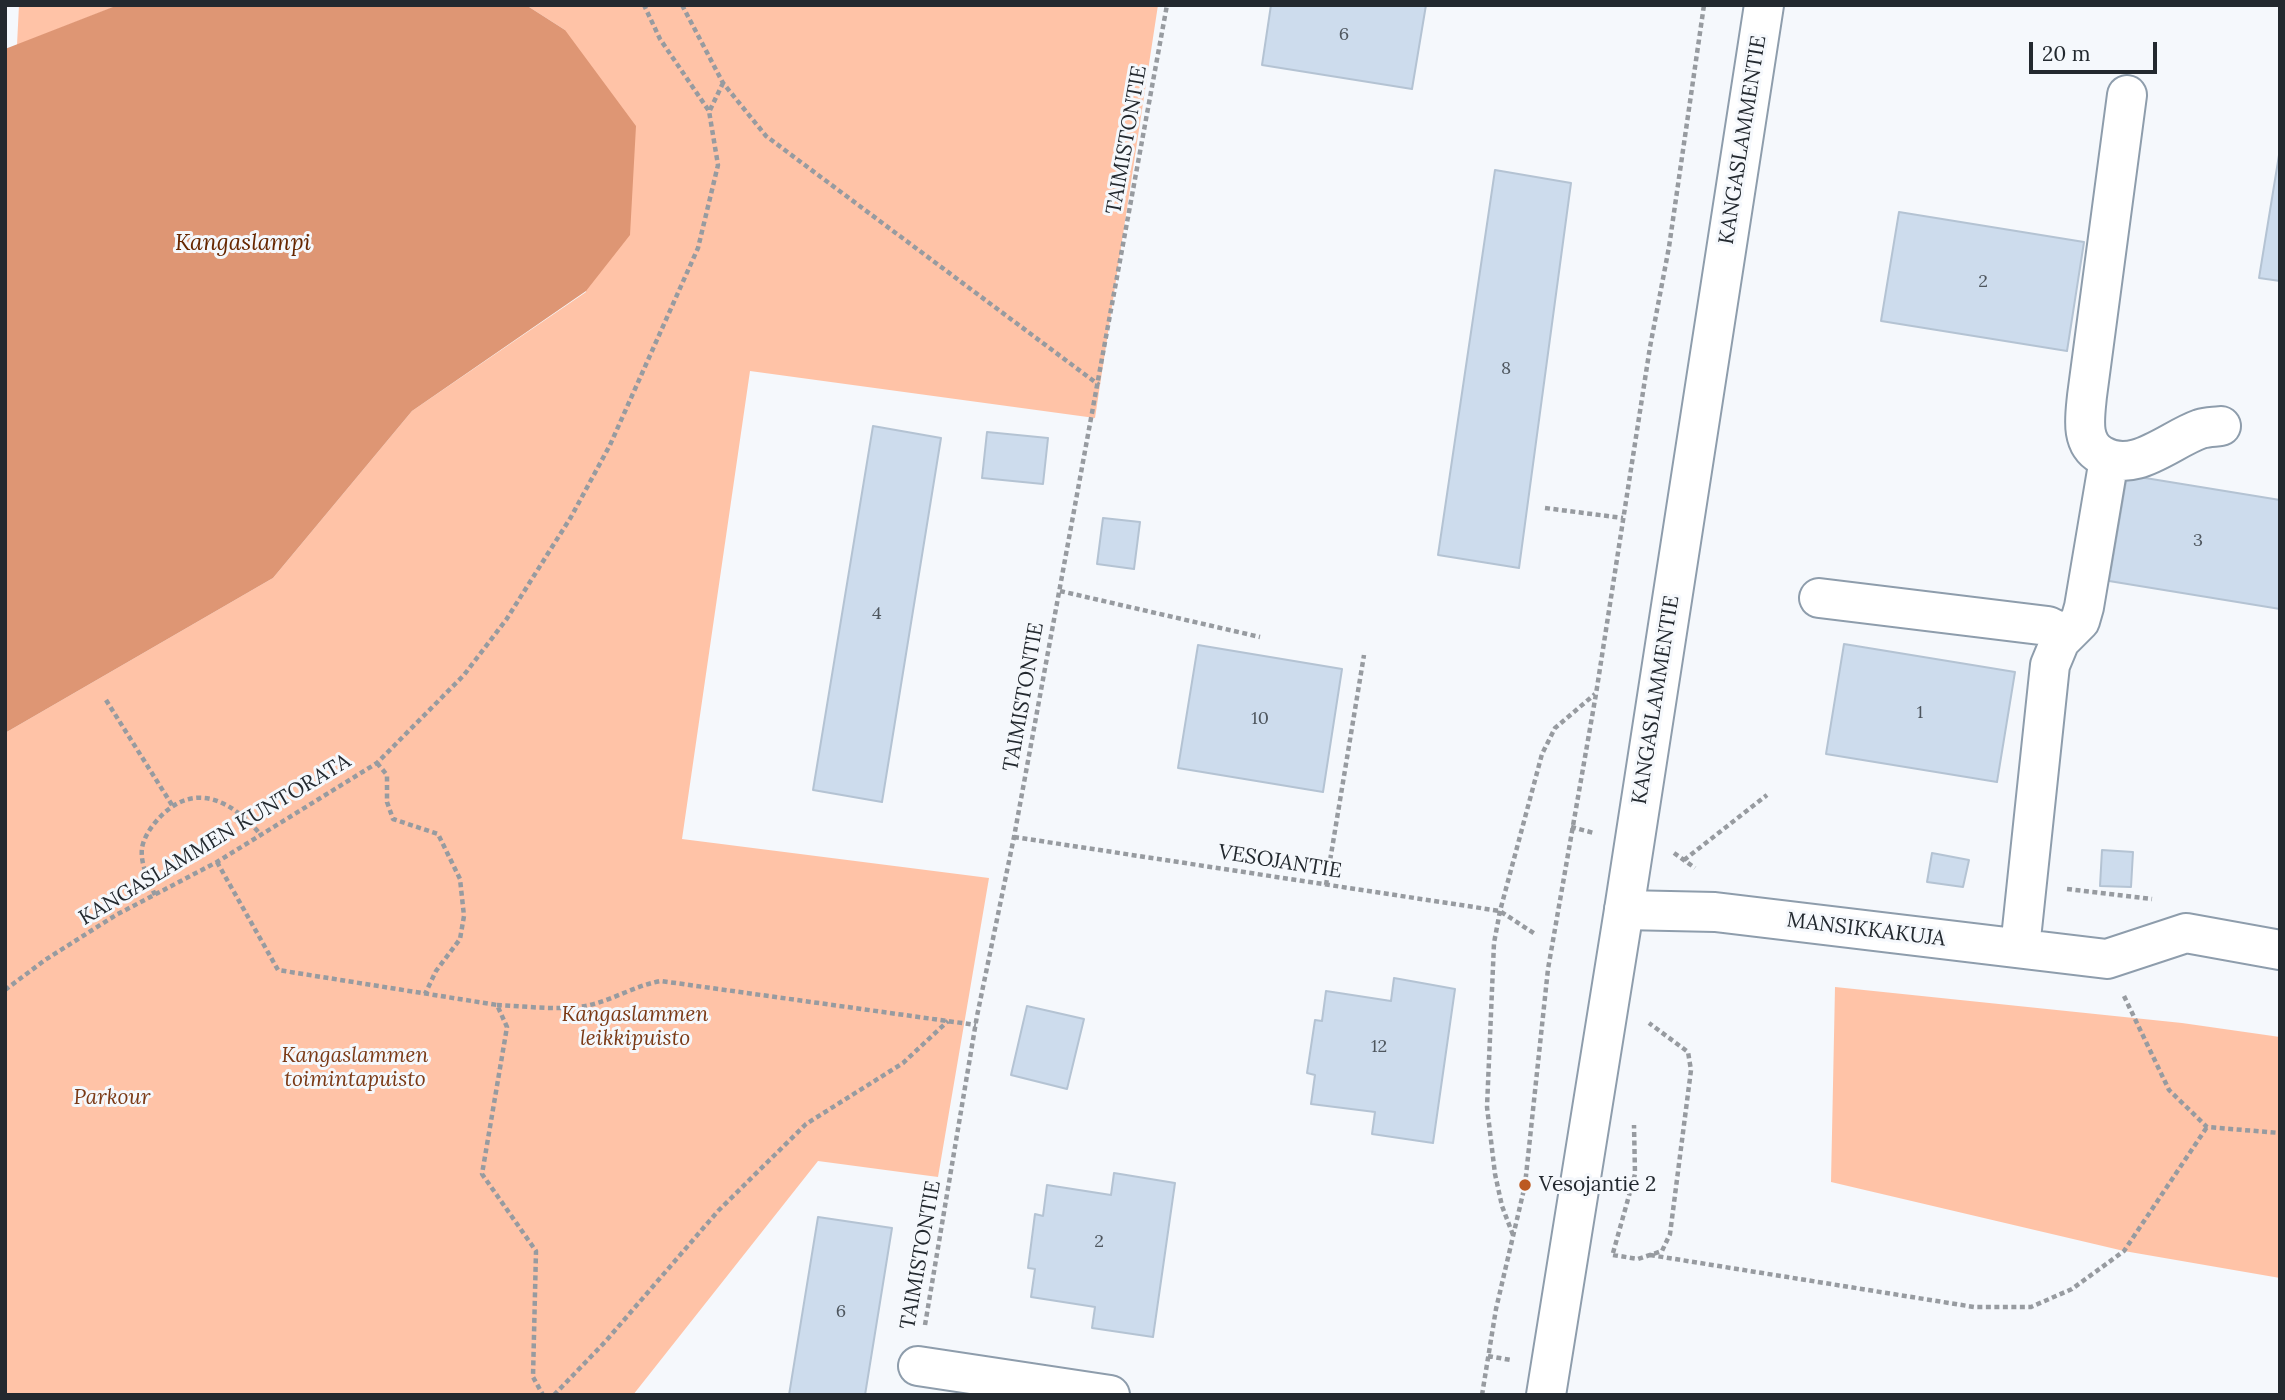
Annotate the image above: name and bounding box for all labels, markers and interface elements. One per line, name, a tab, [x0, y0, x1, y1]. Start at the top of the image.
house number: 6	[1339, 24, 1349, 46]
scale bar	[2033, 28, 2161, 72]
street label: KANGASLAMMENTIE	[1714, 34, 1772, 246]
text: 20 m	[2042, 40, 2091, 67]
street label: TAIMISTONTIE	[1101, 64, 1153, 216]
water label: Kangaslampi	[175, 229, 311, 257]
house number: 2	[1978, 271, 1988, 293]
house number: 8	[1501, 358, 1511, 380]
house number: 3	[2193, 530, 2203, 552]
street label: KANGASLAMMENTIE	[1627, 594, 1685, 806]
house number: 4	[872, 603, 882, 625]
street label: TAIMISTONTIE	[998, 621, 1050, 773]
house number: 1	[1917, 702, 1923, 724]
house number: 10	[1251, 708, 1269, 730]
street label: KANGASLAMMEN KUNTORATA	[75, 749, 355, 931]
street label: VESOJANTIE	[1216, 840, 1344, 884]
street label: MANSIKKAKUJA	[1785, 908, 1947, 952]
park label: Kangaslammen leikkipuisto	[562, 1002, 708, 1052]
house number: 12	[1371, 1036, 1387, 1058]
park label: Kangaslammen toimintapuisto	[282, 1043, 428, 1093]
park label: Parkour	[74, 1085, 150, 1111]
place label: Vesojantie 2	[1539, 1172, 1656, 1198]
marker: Vesojantie 2	[1517, 1177, 1533, 1193]
street label: TAIMISTONTIE	[895, 1179, 947, 1331]
house number: 2	[1094, 1231, 1104, 1253]
house number: 6	[836, 1301, 846, 1323]

